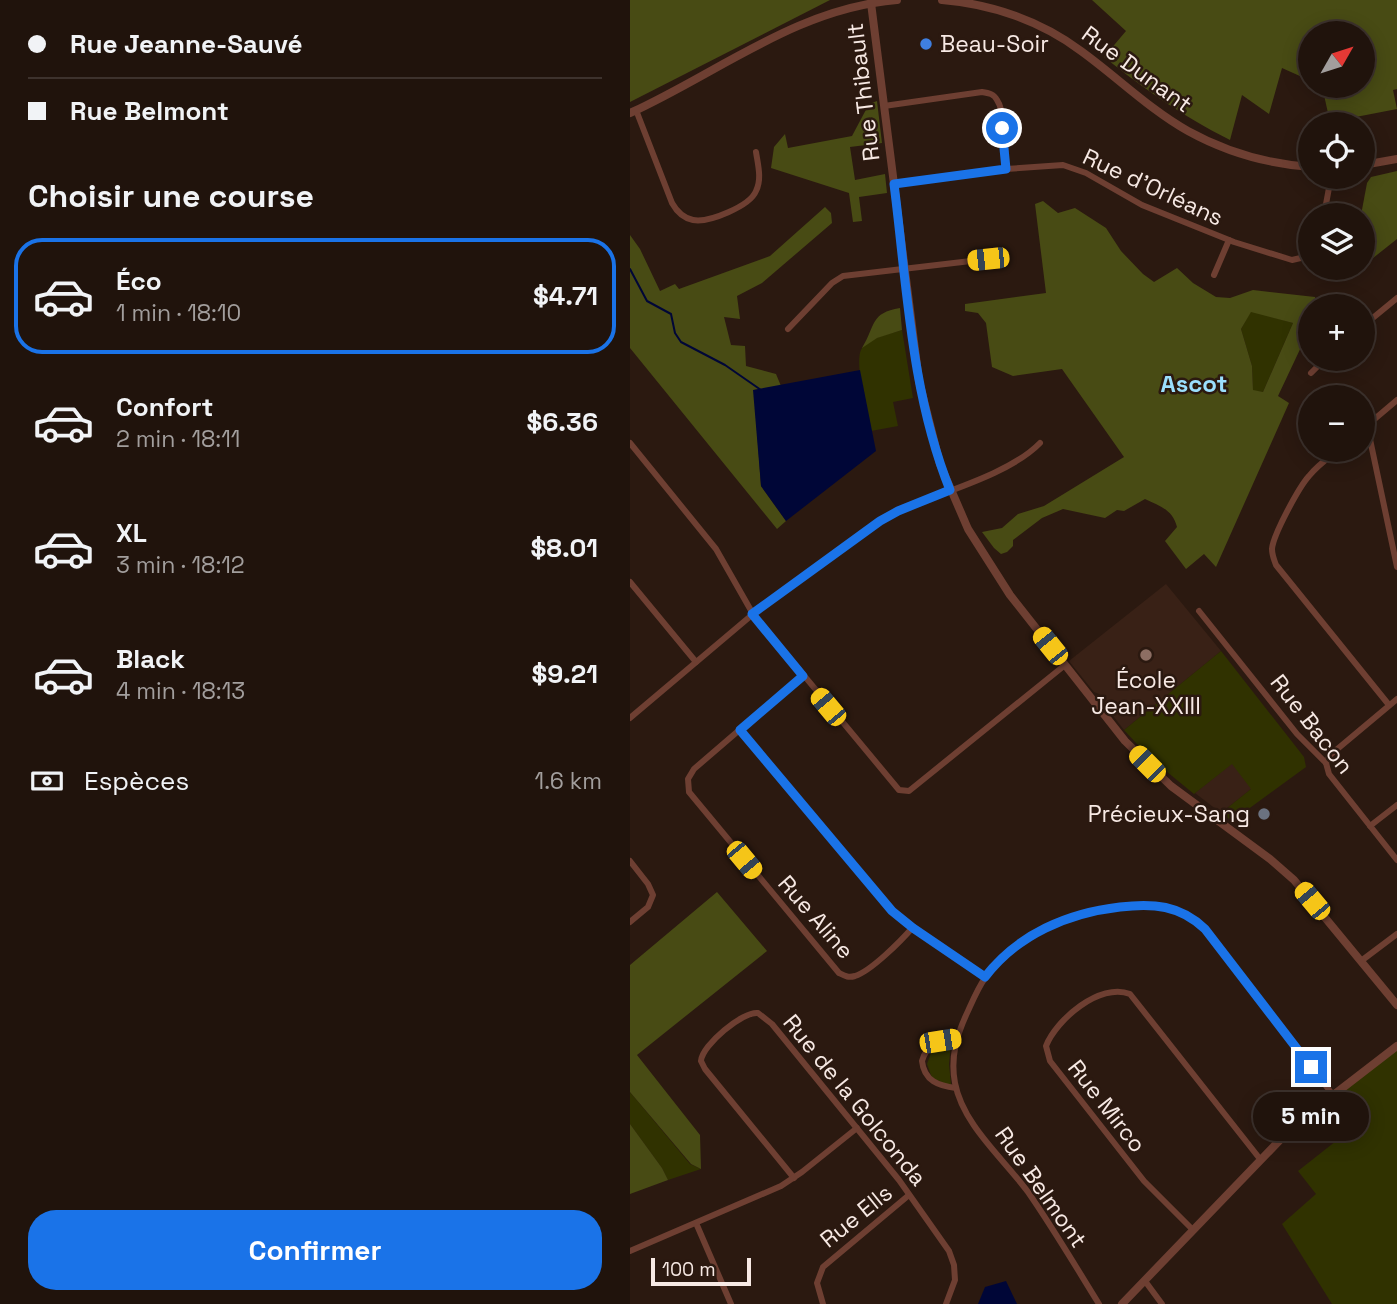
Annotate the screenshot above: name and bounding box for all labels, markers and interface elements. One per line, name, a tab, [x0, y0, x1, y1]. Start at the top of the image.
street label: Rue Dunant	[1076, 19, 1198, 119]
street label: Rue Thibault	[840, 21, 886, 163]
north arrow	[1298, 21, 1376, 98]
map controls	[1298, 21, 1375, 462]
text: Rue Jeanne-Sauvé	[70, 27, 303, 61]
place label: Beau-Soir	[940, 29, 1049, 59]
marker: Beau-Soir	[918, 36, 934, 52]
text: Rue Belmont	[70, 94, 229, 128]
route start	[986, 112, 1018, 144]
button: locate	[1298, 112, 1375, 189]
street label: Rue d'Orléans	[1078, 141, 1228, 233]
text: Choisir une course	[28, 176, 314, 216]
button: layers	[1298, 203, 1375, 280]
car	[967, 246, 1010, 272]
text: Éco	[116, 264, 162, 298]
icon: car	[32, 265, 95, 328]
text: $4.71	[533, 279, 598, 313]
button: +	[1298, 294, 1375, 371]
text: 1 min · 18:10	[116, 298, 241, 328]
district label: Ascot	[1160, 368, 1228, 399]
button: −	[1298, 385, 1375, 462]
text: Confort	[116, 390, 213, 424]
icon: car	[32, 391, 95, 454]
text: $6.36	[527, 405, 598, 439]
text: 2 min · 18:11	[116, 424, 240, 454]
text: XL	[116, 516, 147, 550]
icon: car	[32, 517, 95, 580]
text: $8.01	[531, 531, 598, 565]
text: 3 min · 18:12	[116, 550, 245, 580]
car	[1029, 623, 1072, 669]
text: Black	[116, 642, 185, 676]
icon: car	[32, 643, 95, 706]
marker: École Jean-XXIII	[1138, 647, 1154, 663]
text: $9.21	[531, 657, 598, 691]
place label: École Jean-XXIII	[1091, 665, 1201, 721]
street label: Rue Bacon	[1264, 668, 1360, 780]
text: 4 min · 18:13	[116, 676, 245, 706]
car	[807, 684, 850, 730]
car	[1125, 742, 1170, 786]
icon: cash	[28, 762, 66, 800]
text: Espèces	[84, 764, 189, 798]
text: 1.6 km	[535, 766, 602, 796]
place label: Précieux-Sang	[1088, 799, 1250, 829]
marker: Précieux-Sang	[1256, 806, 1272, 822]
car	[723, 837, 766, 883]
street label: Rue Aline	[771, 869, 861, 965]
car	[1291, 878, 1334, 924]
street label: Rue de la Golconda	[777, 1008, 933, 1192]
car	[918, 1027, 963, 1055]
route end	[1295, 1051, 1327, 1083]
street label: Rue Mirco	[1061, 1053, 1153, 1159]
callout: 5 min	[1253, 1092, 1369, 1140]
text: 5 min	[1281, 1101, 1341, 1131]
street label: Rue Belmont	[988, 1121, 1094, 1253]
street label: Rue Ells	[814, 1178, 898, 1254]
button: Confirmer	[28, 1210, 602, 1290]
scale bar	[651, 1255, 751, 1287]
text: 100 m	[662, 1257, 716, 1282]

